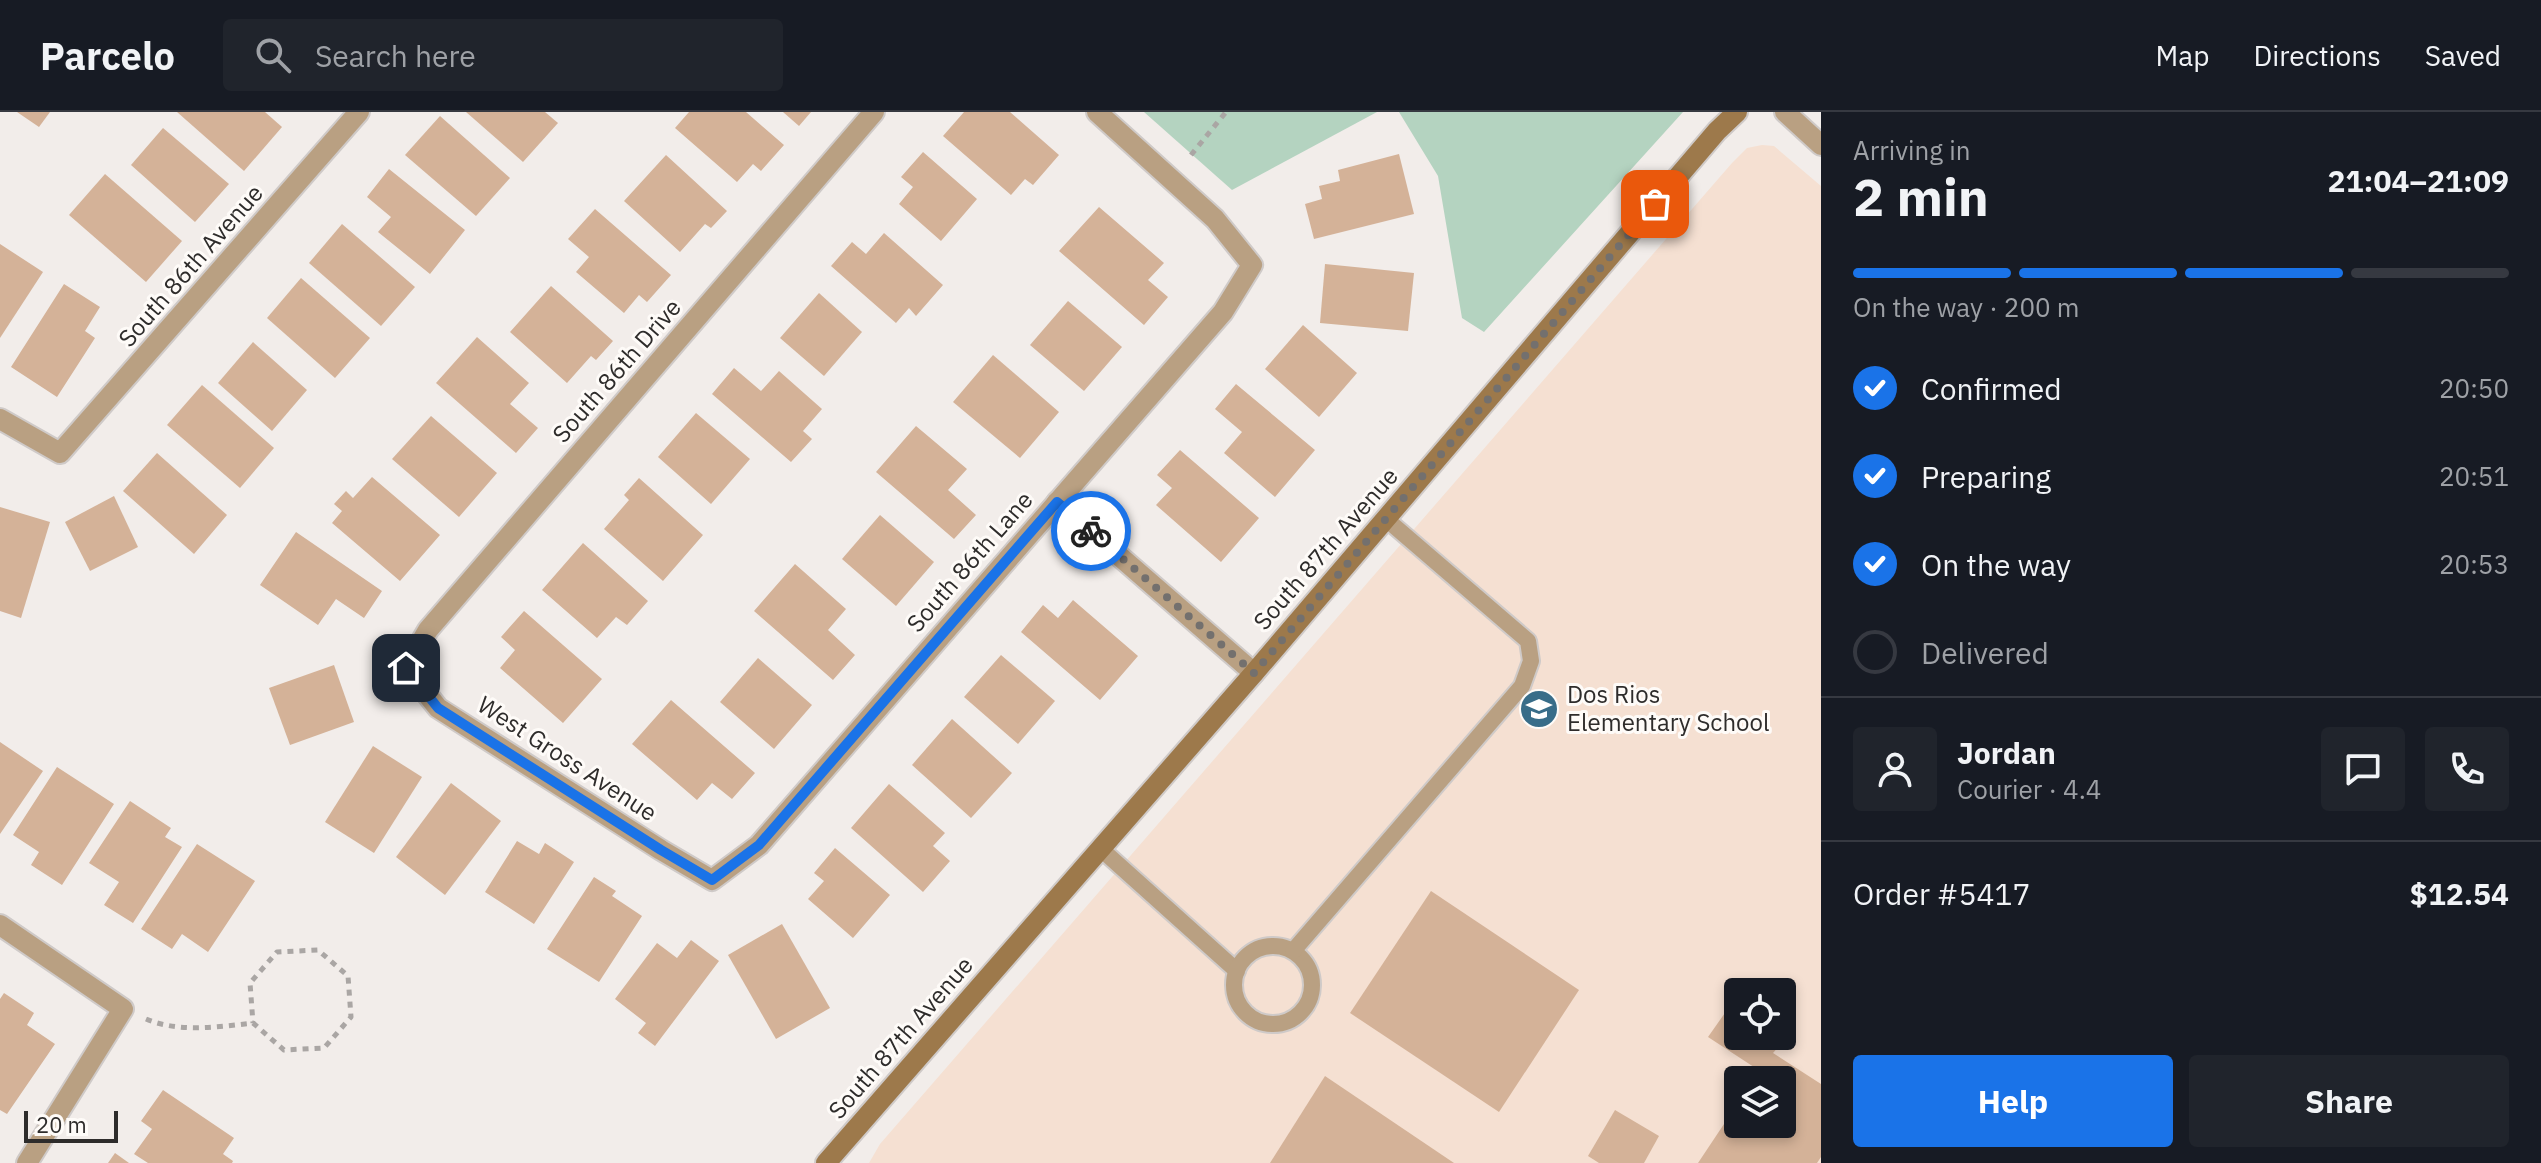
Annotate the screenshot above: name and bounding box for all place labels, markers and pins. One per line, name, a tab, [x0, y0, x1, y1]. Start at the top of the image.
pin	[1621, 170, 1689, 238]
pin	[372, 634, 440, 702]
place label: Dos Rios Elementary School	[1567, 678, 1769, 738]
school or university icon: Dos Rios Elementary School	[1518, 688, 1560, 730]

